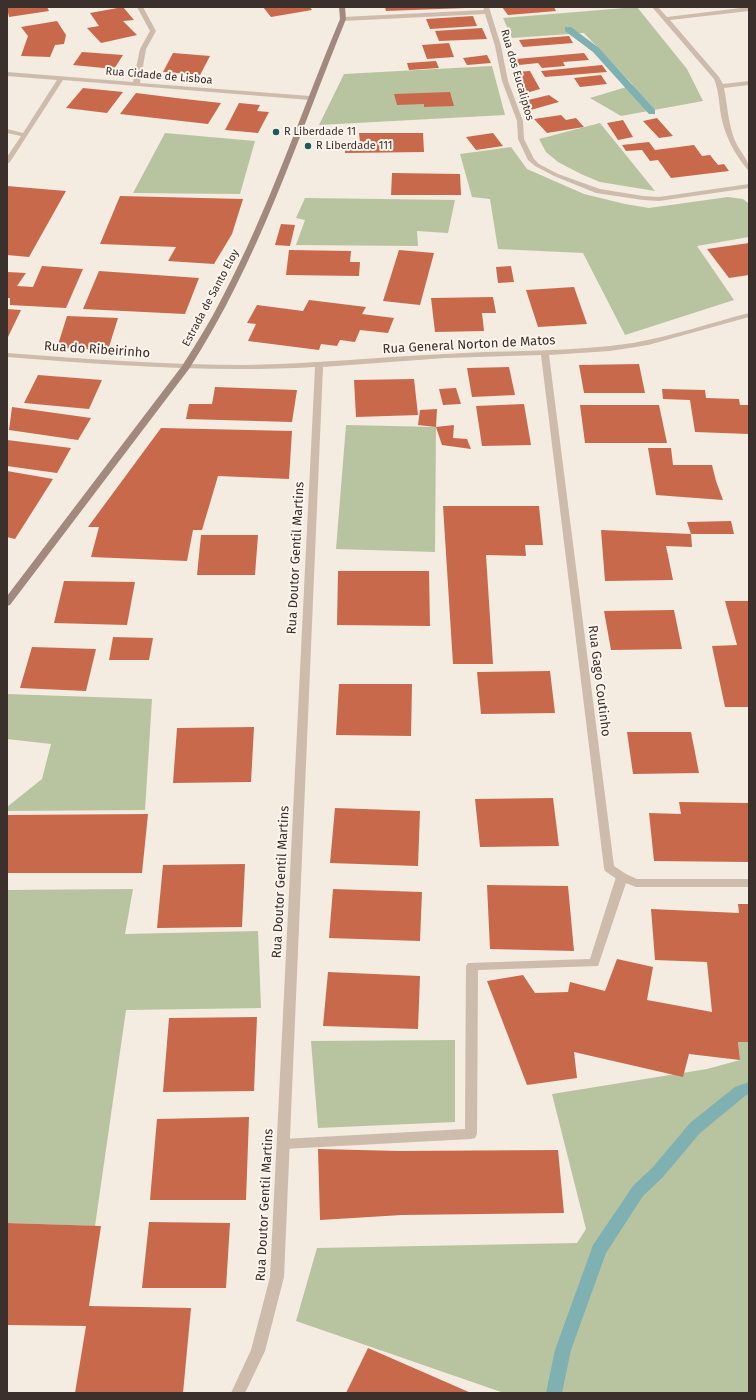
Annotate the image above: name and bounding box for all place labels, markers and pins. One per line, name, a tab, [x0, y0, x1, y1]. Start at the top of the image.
place label: R Liberdade 11	[284, 125, 356, 139]
marker: R Liberdade 11	[271, 127, 281, 137]
place label: R Liberdade 111	[316, 139, 393, 153]
marker: R Liberdade 111	[303, 141, 313, 151]

